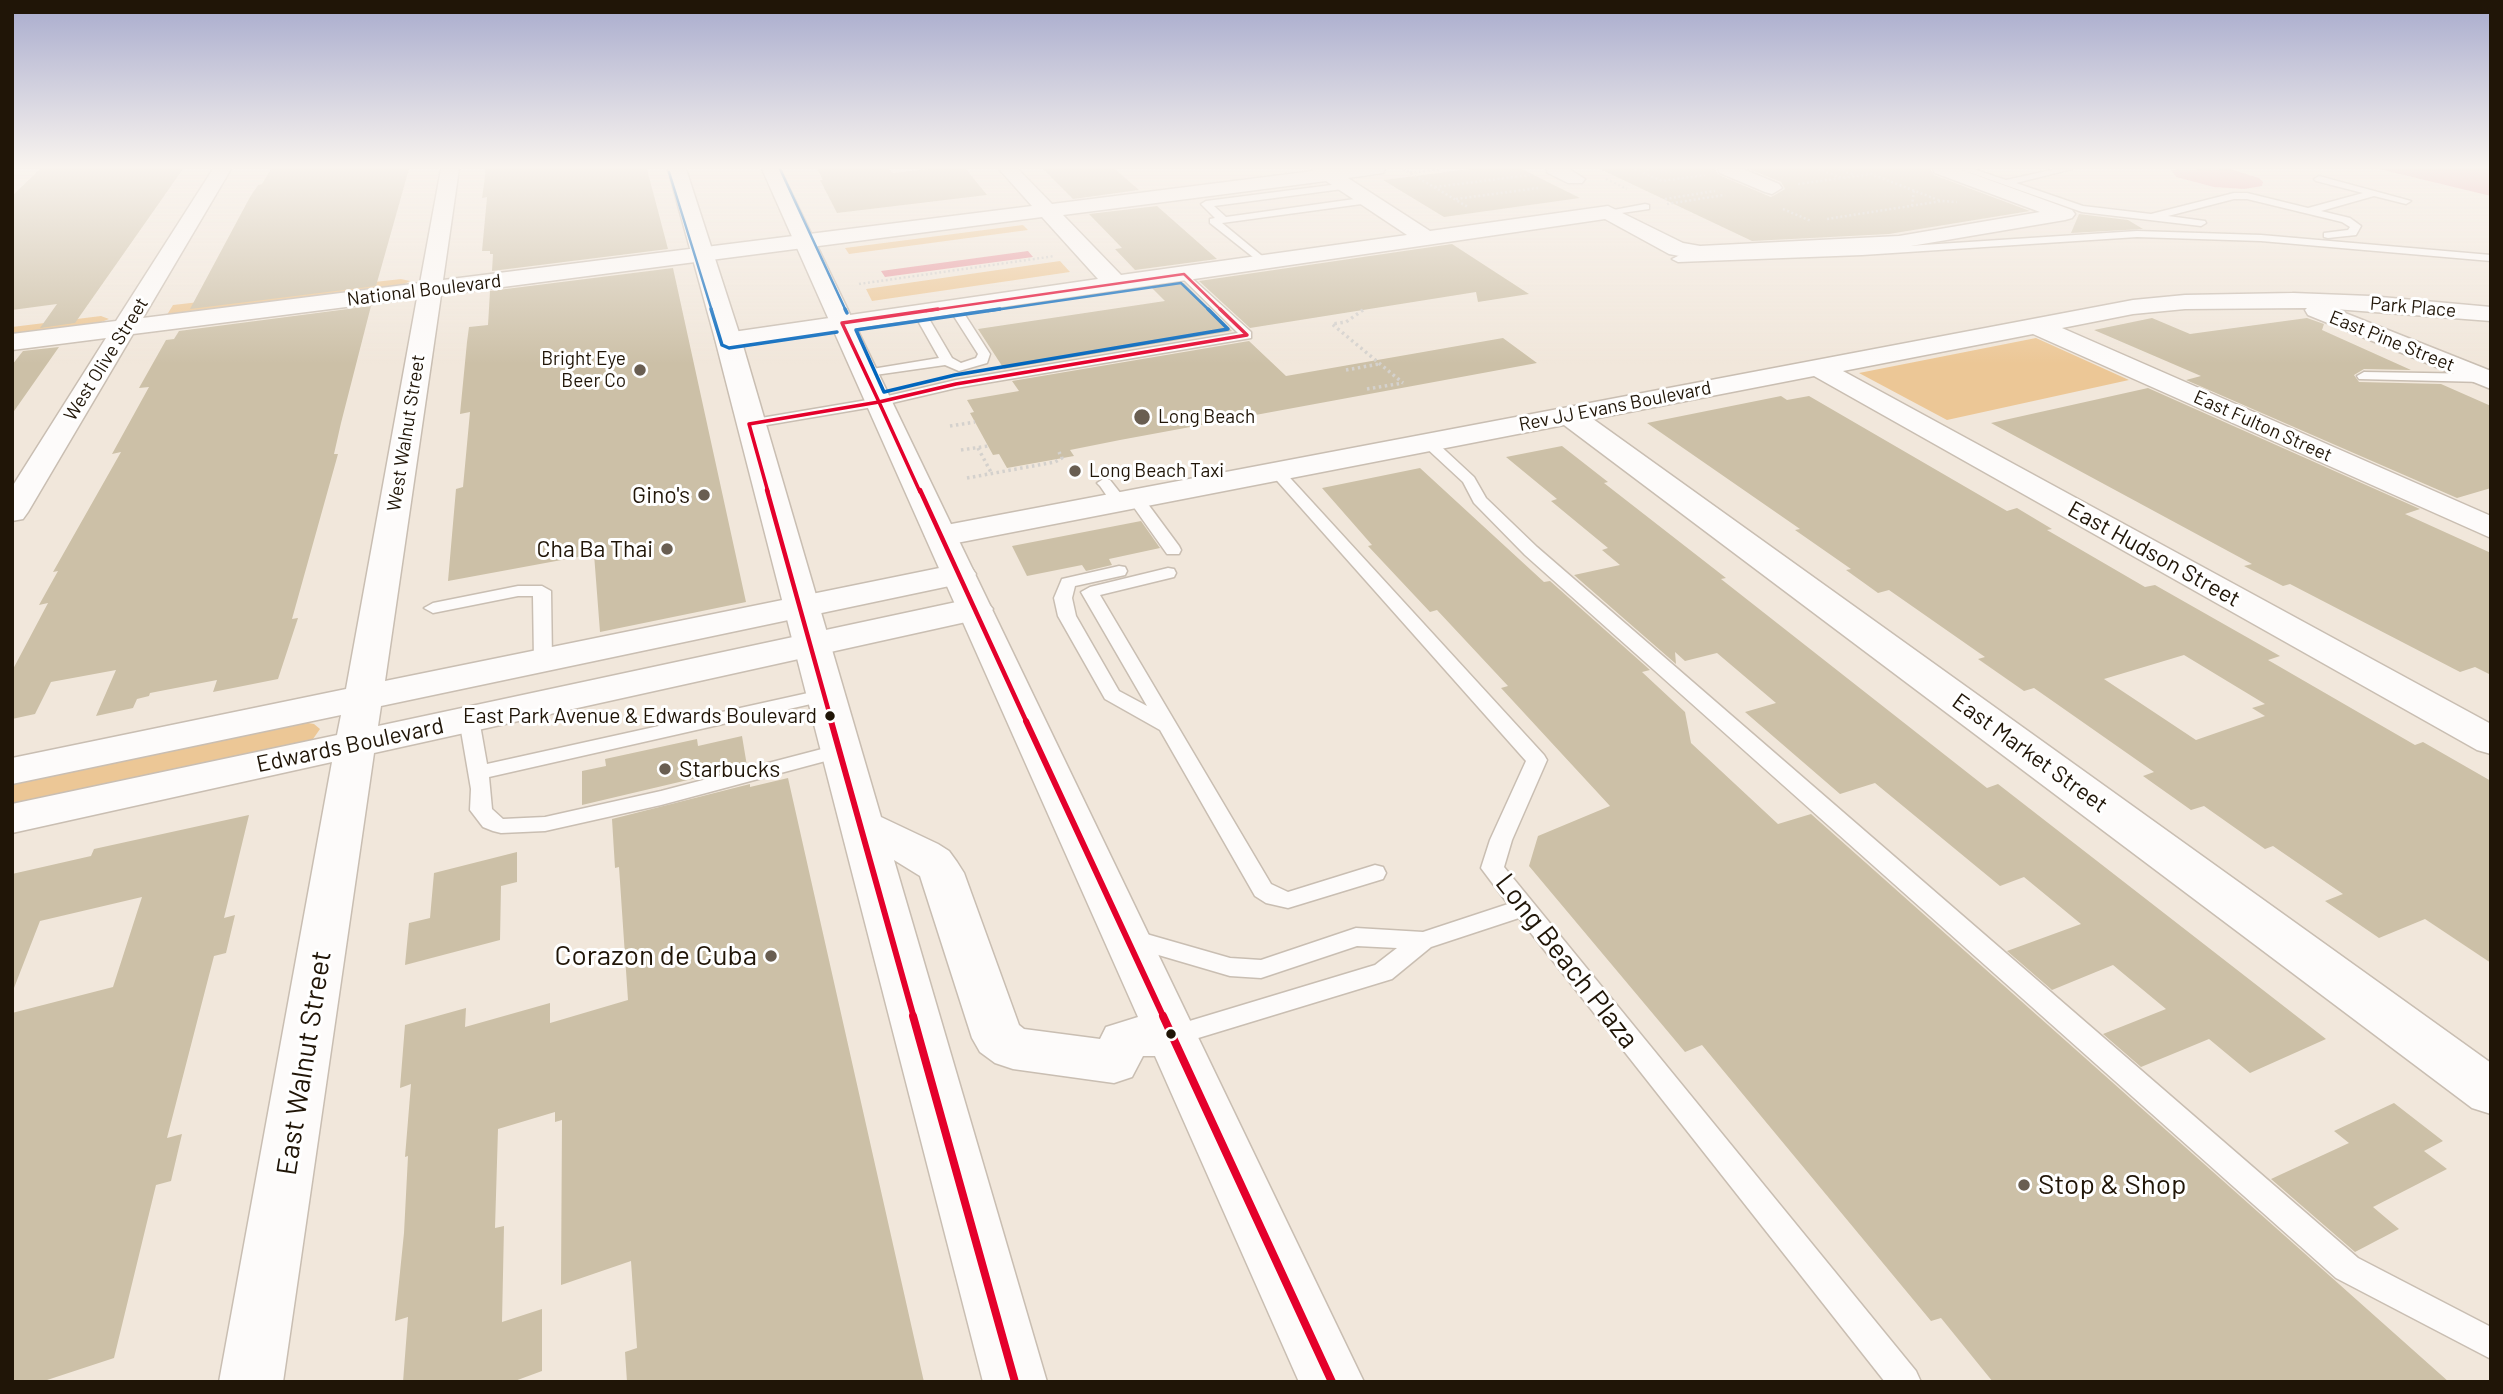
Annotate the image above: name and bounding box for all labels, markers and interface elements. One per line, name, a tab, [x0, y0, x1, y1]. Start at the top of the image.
street label: National Boulevard	[346, 269, 502, 311]
street label: Park Place	[2369, 292, 2457, 322]
street label: West Olive Street	[59, 293, 153, 425]
street label: East Pine Street	[2326, 306, 2458, 376]
place label: Bright Eye Beer Co	[541, 348, 626, 392]
street label: West Walnut Street	[382, 353, 430, 513]
marker: Bright Eye Beer Co	[632, 362, 648, 378]
street label: Rev JJ Evans Boulevard	[1517, 376, 1713, 436]
street label: East Fulton Street	[2190, 385, 2336, 467]
place label: Long Beach	[1158, 406, 1255, 428]
marker: Long Beach	[1132, 407, 1152, 427]
place label: Long Beach Taxi	[1089, 460, 1224, 482]
marker: Long Beach Taxi	[1067, 463, 1083, 479]
place label: Gino's	[632, 481, 690, 509]
marker: Gino's	[696, 487, 712, 503]
street label: East Hudson Street	[2063, 495, 2245, 613]
place label: Cha Ba Thai	[537, 535, 653, 563]
marker: Cha Ba Thai	[659, 541, 675, 557]
street label: East Market Street	[1947, 687, 2113, 819]
place label: East Park Avenue & Edwards Boulevard	[463, 703, 817, 729]
marker: East Park Avenue & Edwards Boulevard	[823, 709, 837, 723]
street label: Edwards Boulevard	[254, 712, 446, 778]
place label: Starbucks	[679, 755, 780, 783]
marker: Starbucks	[657, 761, 673, 777]
street label: Long Beach Plaza	[1488, 867, 1646, 1055]
place label: Corazon de Cuba	[555, 939, 757, 973]
street label: East Walnut Street	[270, 948, 338, 1178]
marker: Corazon de Cuba	[763, 948, 779, 964]
unlabelled marker	[1164, 1027, 1178, 1041]
place label: Stop & Shop	[2038, 1168, 2186, 1202]
marker: Stop & Shop	[2016, 1177, 2032, 1193]

